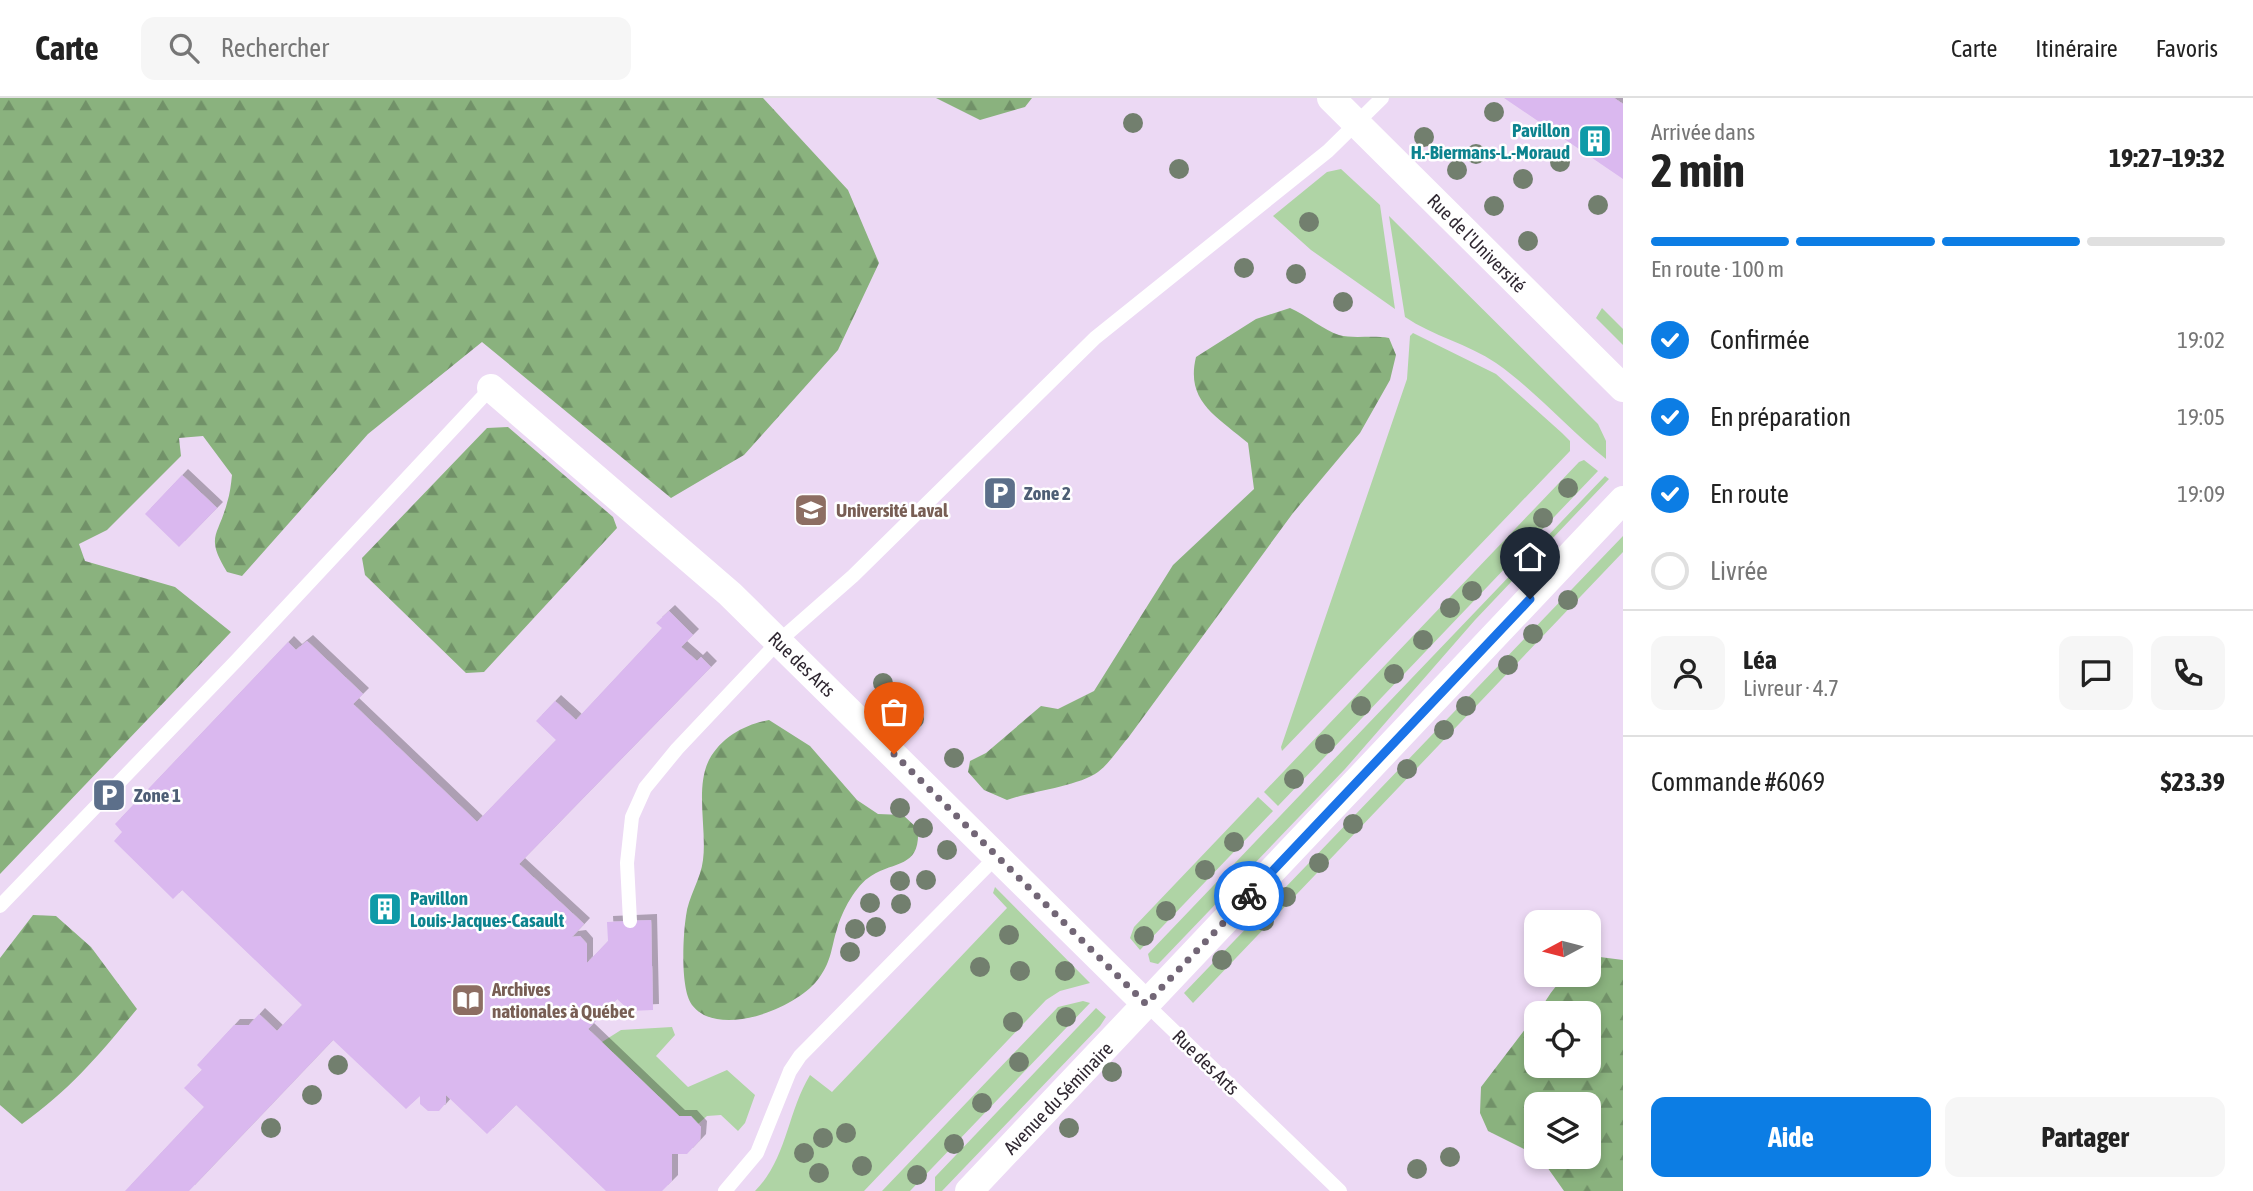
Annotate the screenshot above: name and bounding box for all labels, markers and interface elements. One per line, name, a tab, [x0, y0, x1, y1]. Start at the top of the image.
search box	[141, 17, 631, 80]
text: Carte	[35, 29, 99, 67]
icon: search	[165, 29, 203, 67]
text: Rechercher	[221, 33, 329, 63]
text: Carte	[1951, 35, 1997, 62]
text: Itinéraire	[2035, 35, 2118, 62]
text: Favoris	[2156, 35, 2218, 62]
place label: Pavillon H.-Biermans-L.-Moraud	[1411, 119, 1570, 163]
text: Arrivée dans	[1651, 119, 1755, 145]
building icon: Pavillon H.-Biermans-L.-Moraud	[1576, 122, 1614, 160]
text: 19:27–19:32	[2109, 143, 2225, 173]
text: 2 min	[1651, 144, 1745, 197]
street label: Rue de l'Université	[1423, 189, 1531, 297]
text: En route · 100 m	[1651, 256, 1784, 282]
icon: check	[1651, 321, 1689, 359]
text: Confirmée	[1710, 325, 1810, 355]
text: 19:02	[2177, 327, 2225, 353]
icon: check	[1651, 398, 1689, 436]
text: En préparation	[1710, 402, 1851, 432]
text: 19:05	[2177, 404, 2225, 430]
parking icon: Zone 2	[981, 474, 1019, 512]
icon: check	[1651, 475, 1689, 513]
text: En route	[1710, 479, 1789, 509]
text: 19:09	[2177, 481, 2225, 507]
place label: Zone 2	[1024, 482, 1071, 504]
school or university icon: Université Laval	[792, 491, 830, 529]
place label: Université Laval	[836, 499, 949, 521]
pin	[1500, 527, 1560, 599]
icon: home	[1511, 538, 1549, 576]
text: Livrée	[1710, 556, 1768, 586]
street label: Rue des Arts	[764, 627, 840, 701]
button: person	[1651, 636, 1725, 710]
button: chat	[2059, 636, 2133, 710]
button: phone	[2151, 636, 2225, 710]
text: Léa	[1743, 645, 1777, 675]
text: Livreur · 4.7	[1743, 675, 1839, 701]
pin	[864, 682, 924, 754]
icon: bag	[875, 693, 913, 731]
text: Commande #6069	[1651, 767, 1825, 797]
text: $23.39	[2161, 767, 2225, 797]
parking icon: Zone 1	[90, 776, 128, 814]
place label: Zone 1	[134, 784, 181, 806]
courier	[1214, 861, 1284, 931]
icon: bike	[1230, 877, 1268, 915]
place label: Pavillon Louis-Jacques-Casault	[410, 887, 565, 931]
building icon: Pavillon Louis-Jacques-Casault	[366, 890, 404, 928]
north arrow	[1524, 910, 1601, 987]
map controls	[1524, 910, 1601, 1169]
place label: Archives nationales à Québec	[491, 978, 635, 1022]
library icon: Archives nationales à Québec	[449, 981, 487, 1019]
button: locate	[1524, 1001, 1601, 1078]
street label: Rue des Arts	[1168, 1025, 1244, 1099]
street label: Avenue du Séminaire	[999, 1037, 1117, 1159]
button: layers	[1524, 1092, 1601, 1169]
button: Aide	[1651, 1097, 1931, 1177]
button: Partager	[1945, 1097, 2225, 1177]

